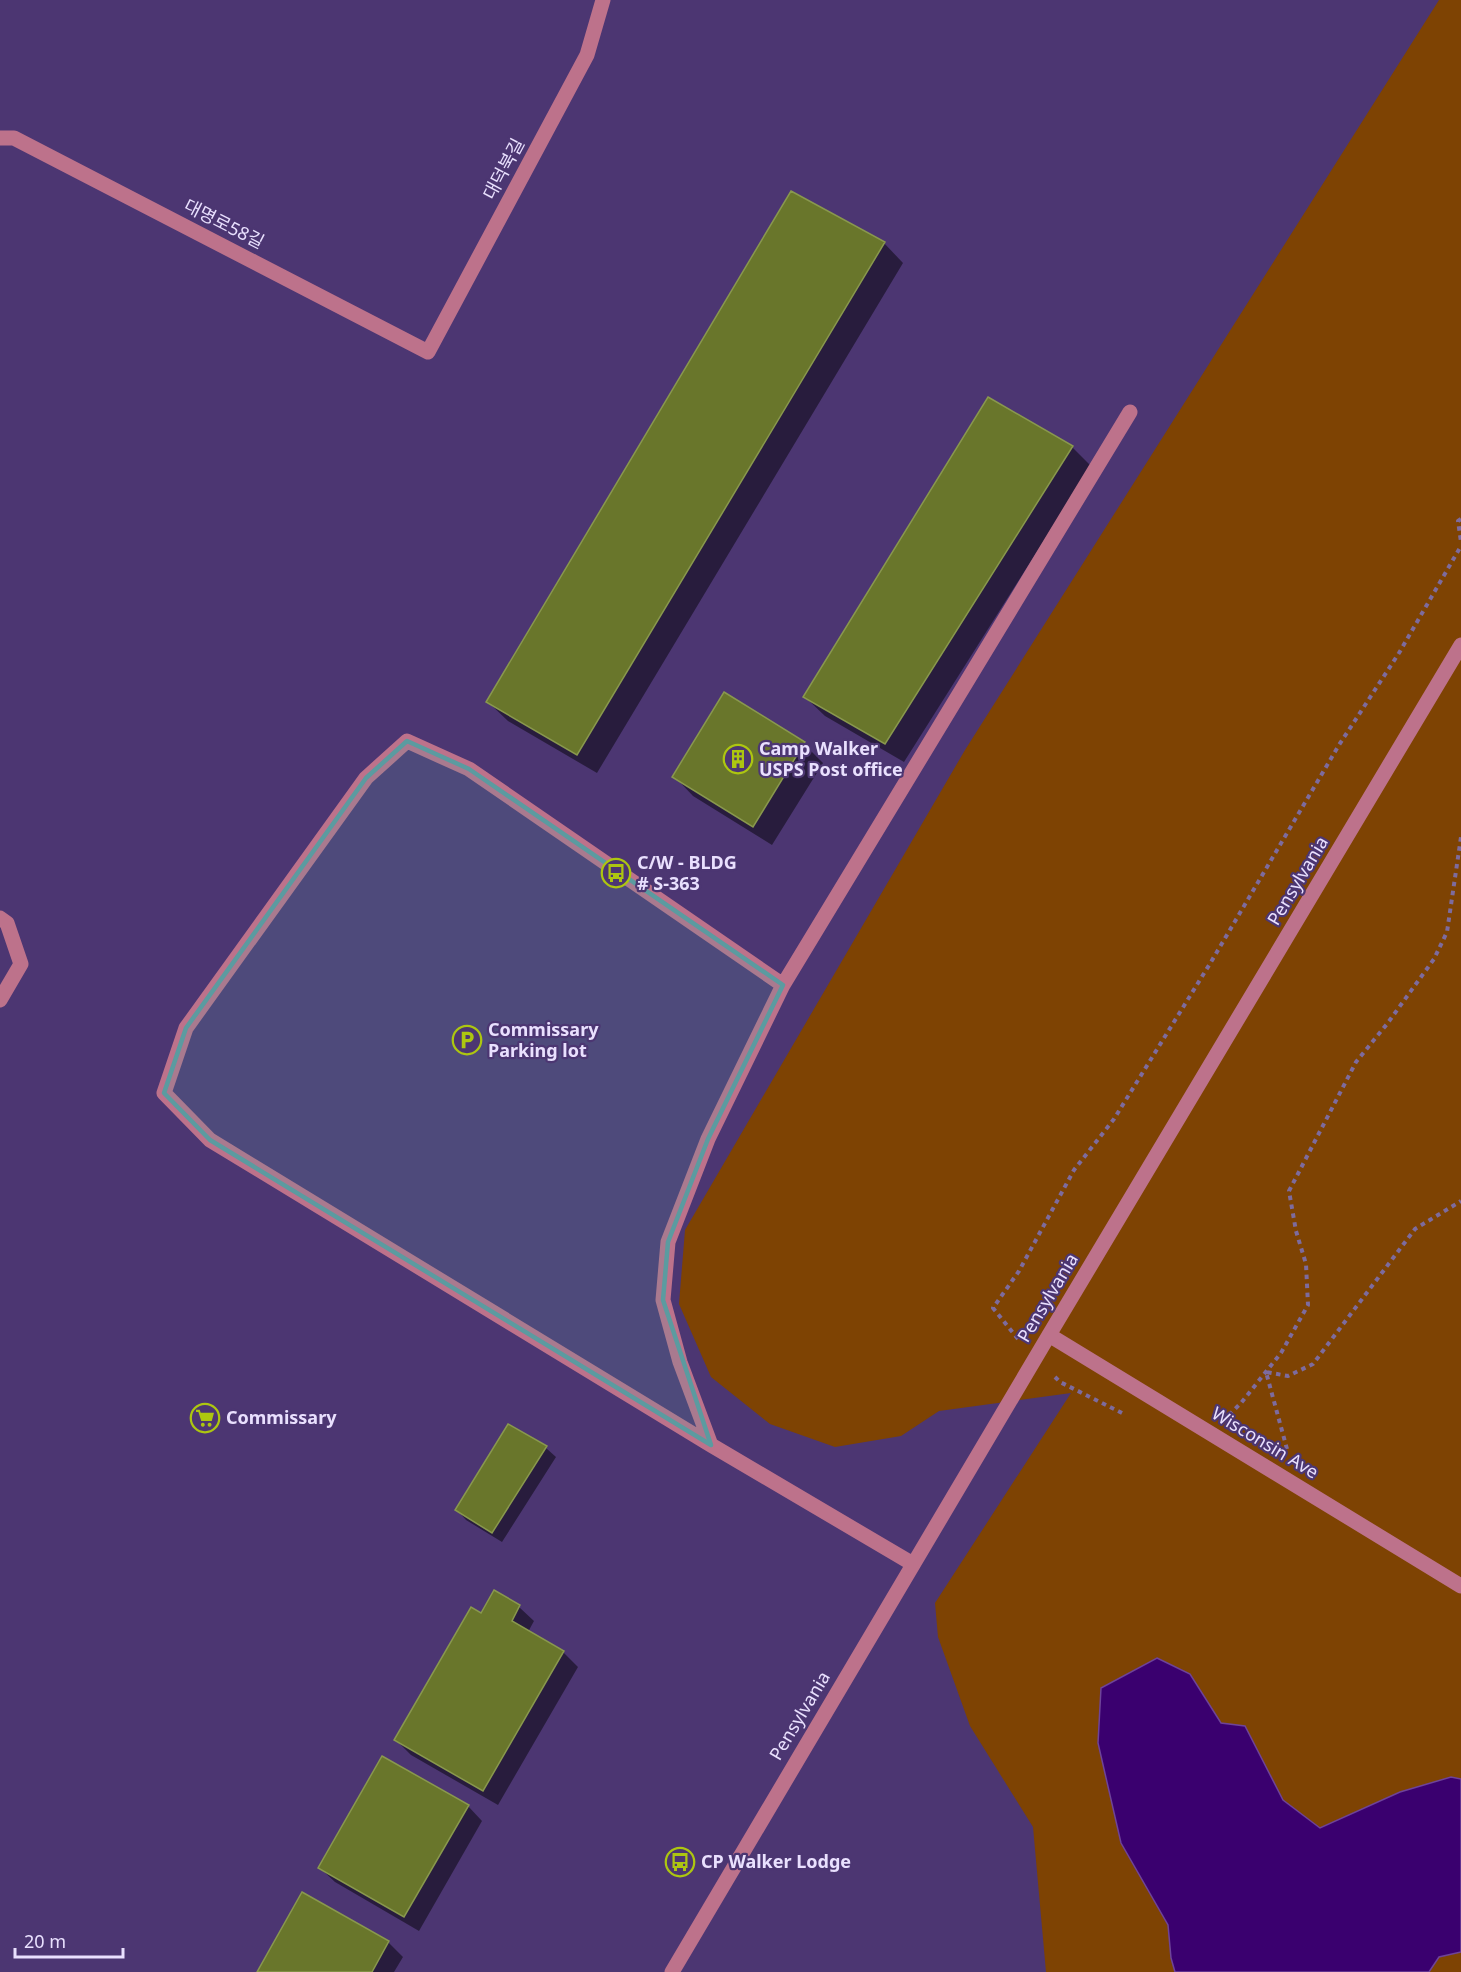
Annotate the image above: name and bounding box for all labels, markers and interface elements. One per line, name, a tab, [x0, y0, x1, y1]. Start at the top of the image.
street label: 대덕북길	[477, 134, 529, 203]
street label: 대명로58길	[180, 193, 269, 254]
place label: Camp Walker USPS Post office	[759, 736, 903, 781]
building icon: Camp Walker USPS Post office	[722, 743, 754, 775]
street label: Pensylvania	[1261, 832, 1333, 929]
place label: C/W - BLDG # S-363	[637, 850, 737, 895]
bus stop icon: C/W - BLDG # S-363	[600, 857, 632, 889]
place label: Commissary Parking lot	[488, 1017, 599, 1062]
parking icon: Commissary Parking lot	[451, 1024, 483, 1056]
street label: Pensylvania	[1011, 1249, 1083, 1346]
street label: Wisconsin Ave	[1208, 1401, 1323, 1483]
supermarket icon: Commissary	[189, 1402, 221, 1434]
place label: Commissary	[226, 1405, 337, 1429]
street label: Pensylvania	[763, 1667, 835, 1764]
bus stop icon: CP Walker Lodge	[664, 1846, 696, 1878]
place label: CP Walker Lodge	[701, 1849, 851, 1873]
scale bar	[15, 1921, 123, 1959]
text: 20 m	[24, 1929, 66, 1953]

